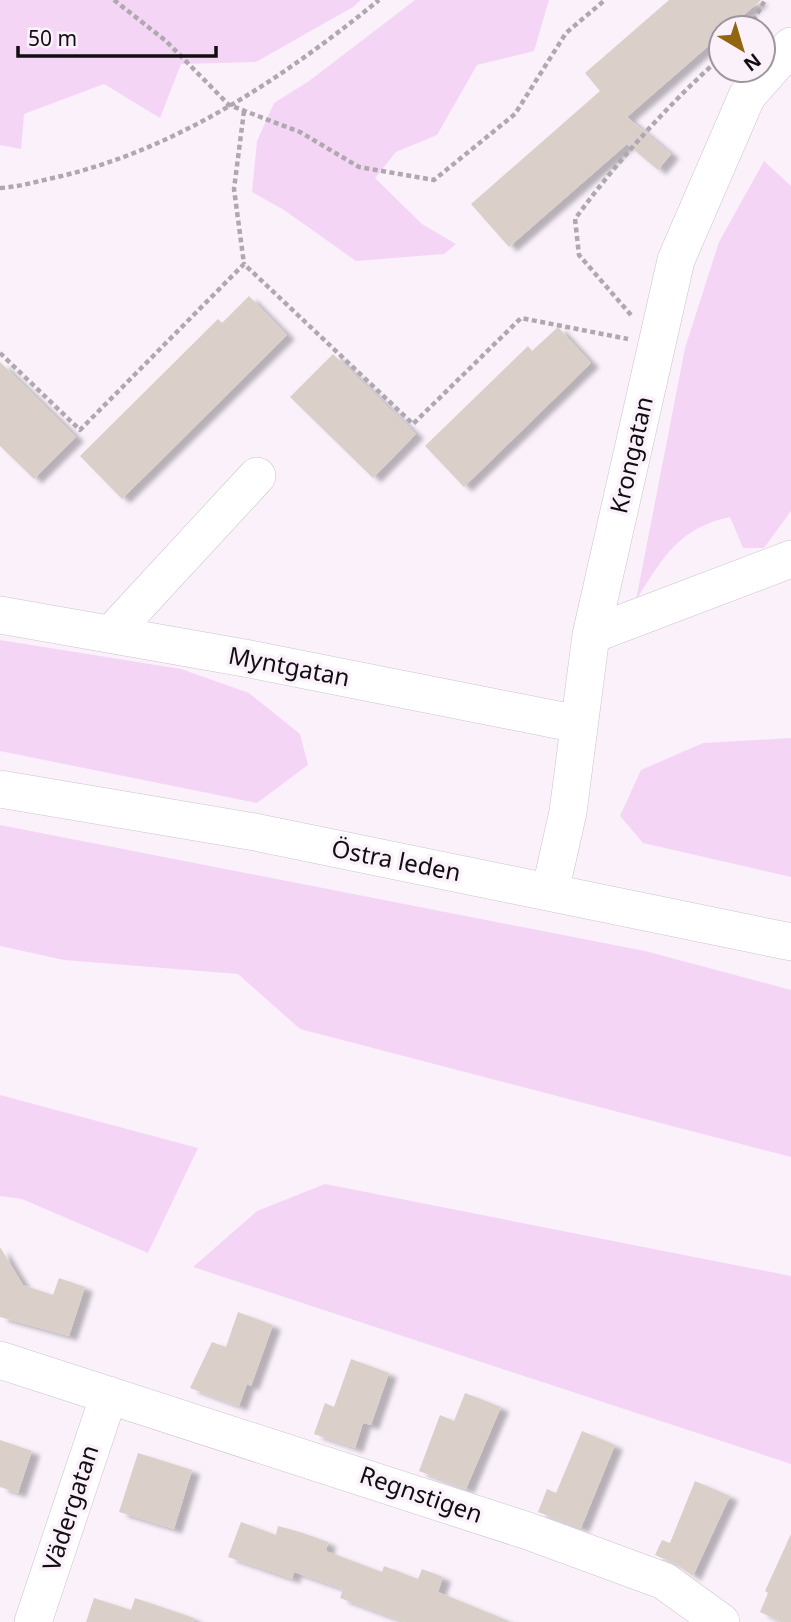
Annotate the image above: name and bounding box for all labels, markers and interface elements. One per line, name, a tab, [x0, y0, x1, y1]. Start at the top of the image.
scale bar	[18, 14, 215, 58]
north arrow	[707, 14, 777, 84]
text: 50 m	[28, 24, 77, 52]
text: N	[738, 47, 767, 77]
street label: Krongatan	[601, 393, 660, 516]
street label: Myntgatan	[226, 638, 353, 693]
street label: Östra leden	[329, 831, 464, 888]
street label: Vädergatan	[34, 1440, 105, 1575]
street label: Regnstigen	[356, 1457, 487, 1530]

